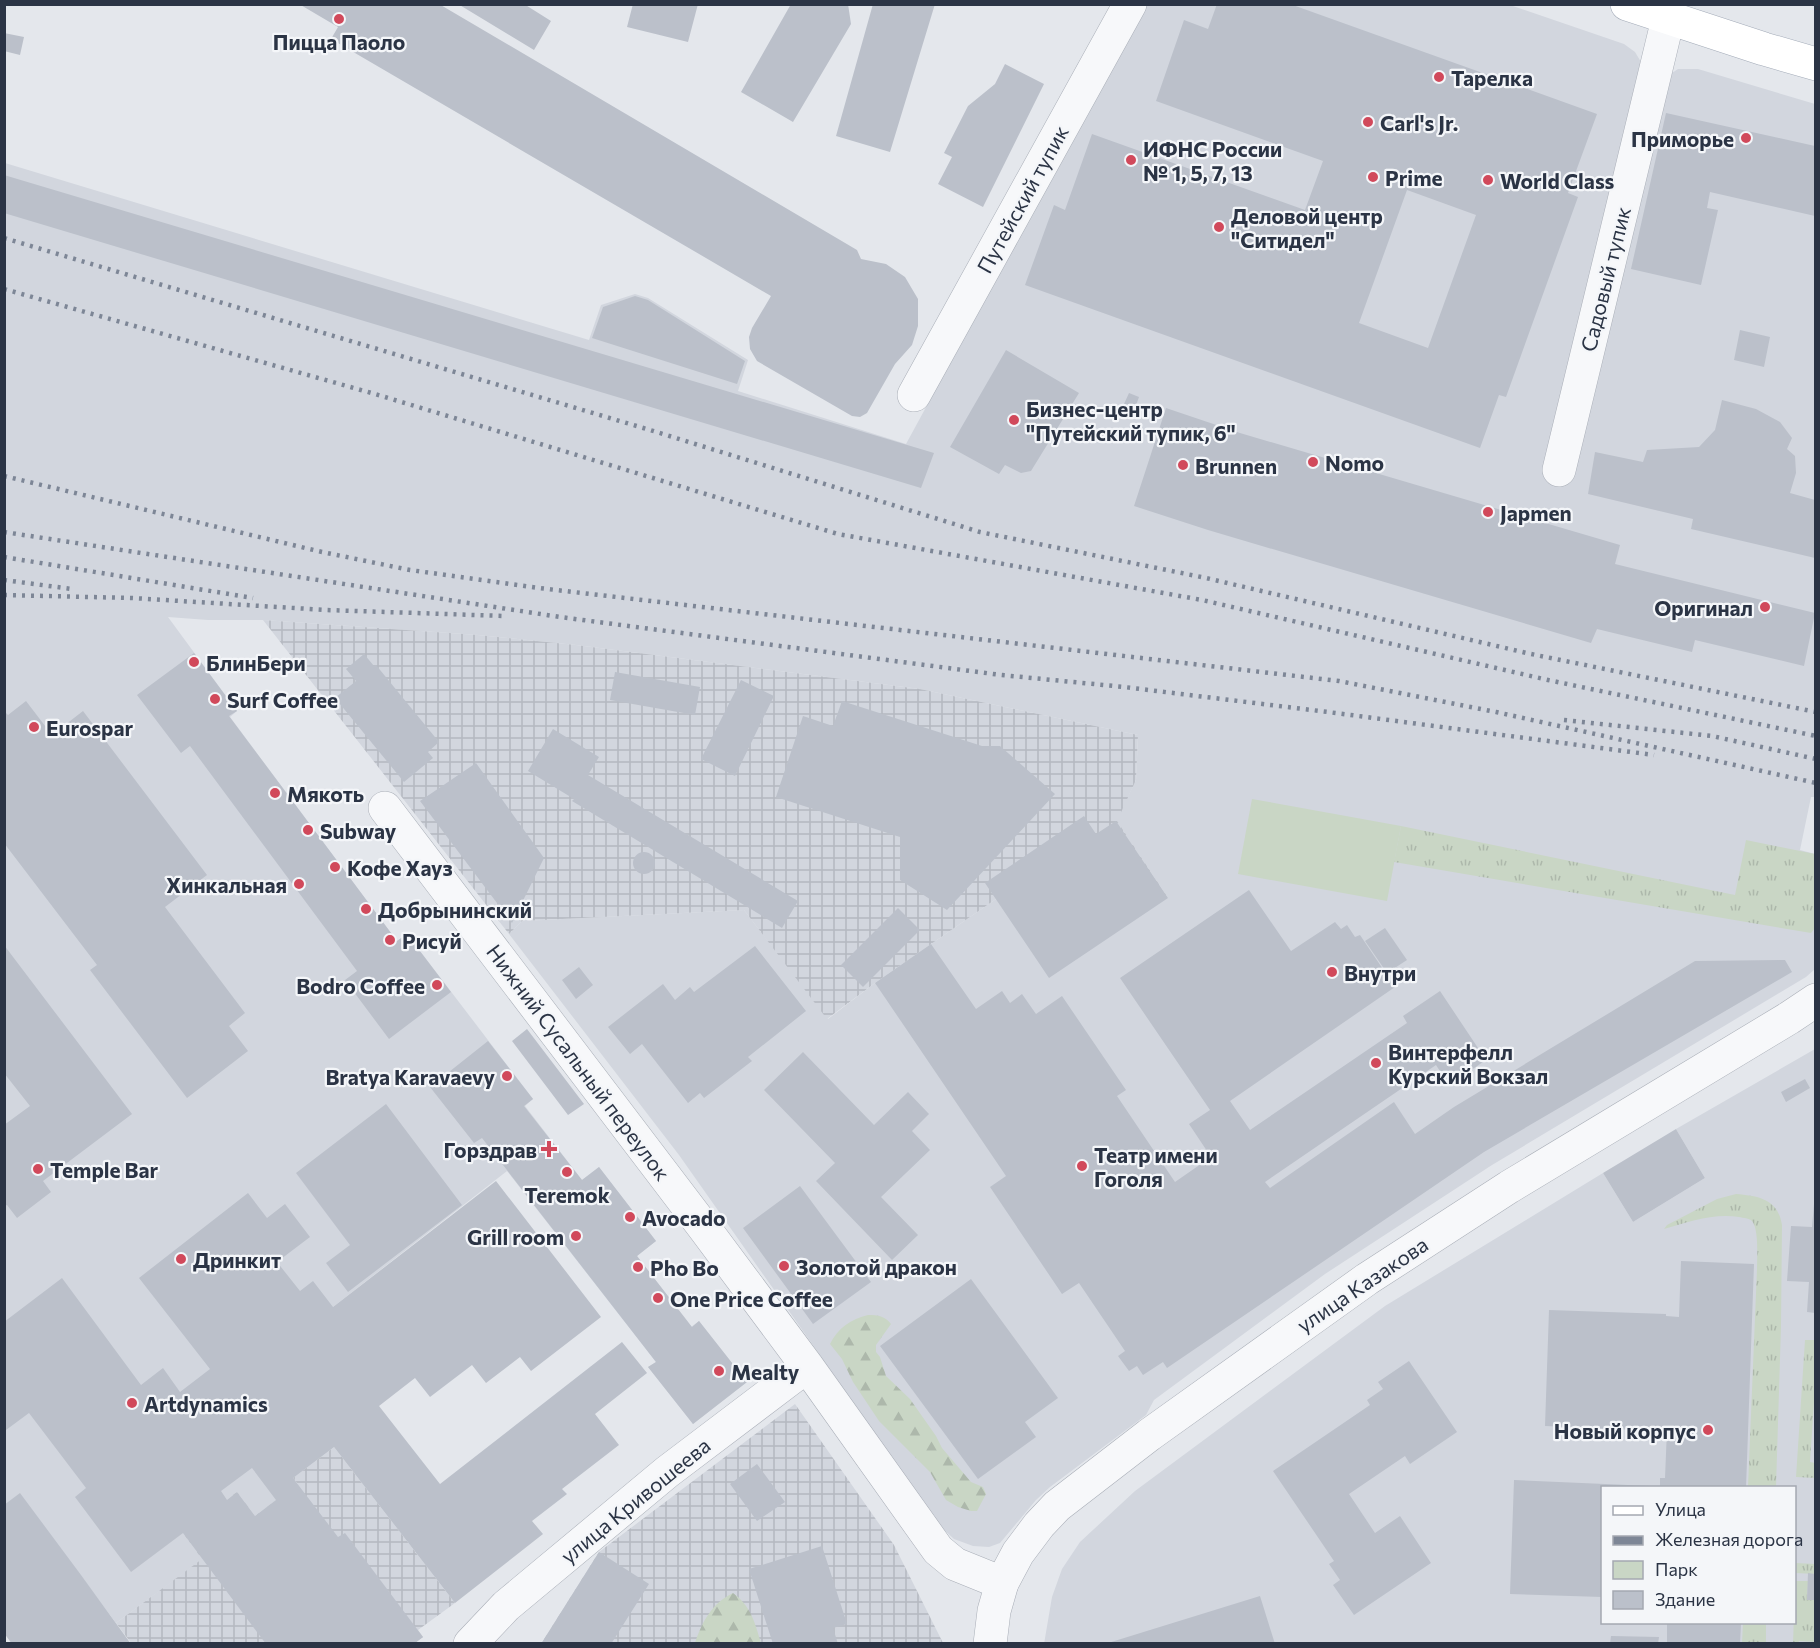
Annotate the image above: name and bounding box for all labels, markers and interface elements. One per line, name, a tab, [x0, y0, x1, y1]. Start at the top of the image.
marker: Пицца Паоло	[332, 12, 346, 26]
place label: Пицца Паоло	[273, 29, 405, 54]
place label: Тарелка	[1451, 65, 1533, 90]
marker: Тарелка	[1432, 70, 1446, 84]
place label: Carl's Jr.	[1380, 110, 1458, 135]
marker: Carl's Jr.	[1361, 115, 1375, 129]
street label: Путейский тупик	[971, 121, 1073, 277]
place label: Приморье	[1631, 126, 1734, 151]
marker: Приморье	[1739, 131, 1753, 145]
place label: ИФНС России № 1, 5, 7, 13	[1143, 136, 1282, 185]
marker: ИФНС России № 1, 5, 7, 13	[1124, 153, 1138, 167]
place label: Prime	[1385, 165, 1443, 190]
place label: World Class	[1500, 168, 1615, 193]
marker: Prime	[1366, 170, 1380, 184]
marker: World Class	[1481, 173, 1495, 187]
place label: Деловой центр "Ситидел"	[1231, 203, 1383, 252]
street label: Садовый тупик	[1575, 204, 1635, 354]
marker: Деловой центр "Ситидел"	[1212, 220, 1226, 234]
place label: Бизнес-центр "Путейский тупик, 6"	[1026, 396, 1236, 445]
marker: Бизнес-центр "Путейский тупик, 6"	[1007, 413, 1021, 427]
place label: Nomo	[1325, 450, 1384, 475]
place label: Brunnen	[1195, 453, 1277, 478]
marker: Nomo	[1306, 455, 1320, 469]
marker: Brunnen	[1176, 458, 1190, 472]
place label: Japmen	[1500, 500, 1572, 525]
marker: Japmen	[1481, 505, 1495, 519]
place label: Оригинал	[1654, 595, 1753, 620]
marker: Оригинал	[1758, 600, 1772, 614]
place label: БлинБери	[206, 650, 306, 675]
marker: БлинБери	[187, 655, 201, 669]
place label: Surf Coffee	[227, 687, 338, 712]
marker: Surf Coffee	[208, 692, 222, 706]
place label: Eurospar	[46, 715, 134, 740]
marker: Eurospar	[27, 720, 41, 734]
place label: Мякоть	[287, 781, 364, 806]
marker: Мякоть	[268, 786, 282, 800]
place label: Subway	[320, 818, 397, 843]
marker: Subway	[301, 823, 315, 837]
place label: Кофе Хауз	[347, 855, 453, 880]
marker: Кофе Хауз	[328, 860, 342, 874]
place label: Хинкальная	[166, 872, 287, 897]
marker: Хинкальная	[292, 877, 306, 891]
place label: Добрынинский	[378, 897, 532, 922]
marker: Добрынинский	[359, 902, 373, 916]
place label: Рисуй	[402, 928, 462, 953]
marker: Рисуй	[383, 933, 397, 947]
street label: Нижний Сусальный переулок	[482, 939, 676, 1185]
place label: Внутри	[1344, 960, 1416, 985]
marker: Внутри	[1325, 965, 1339, 979]
place label: Bodro Coffee	[296, 973, 425, 998]
marker: Bodro Coffee	[430, 978, 444, 992]
place label: Винтерфелл Курский Вокзал	[1388, 1039, 1548, 1088]
marker: Винтерфелл Курский Вокзал	[1369, 1056, 1383, 1070]
place label: Bratya Karavaevy	[325, 1064, 495, 1089]
marker: Bratya Karavaevy	[500, 1069, 514, 1083]
place label: Горздрав	[444, 1137, 537, 1162]
marker: Горздрав	[542, 1142, 556, 1156]
place label: Театр имени Гоголя	[1094, 1142, 1218, 1191]
place label: Temple Bar	[50, 1157, 159, 1182]
marker: Театр имени Гоголя	[1075, 1159, 1089, 1173]
marker: Temple Bar	[31, 1162, 45, 1176]
marker: Teremok	[560, 1165, 574, 1179]
place label: Teremok	[524, 1182, 610, 1207]
place label: Avocado	[642, 1205, 726, 1230]
marker: Avocado	[623, 1210, 637, 1224]
place label: Grill room	[467, 1224, 564, 1249]
marker: Grill room	[569, 1229, 583, 1243]
street label: улица Казакова	[1292, 1231, 1432, 1337]
place label: Дринкит	[193, 1247, 281, 1272]
marker: Дринкит	[174, 1252, 188, 1266]
place label: Золотой дракон	[796, 1254, 957, 1279]
place label: Pho Bo	[650, 1255, 719, 1280]
marker: Золотой дракон	[777, 1259, 791, 1273]
marker: Pho Bo	[631, 1260, 645, 1274]
place label: One Price Coffee	[670, 1286, 833, 1311]
marker: One Price Coffee	[651, 1291, 665, 1305]
place label: Mealty	[731, 1359, 800, 1384]
marker: Mealty	[712, 1364, 726, 1378]
place label: Artdynamics	[144, 1391, 268, 1416]
marker: Artdynamics	[125, 1396, 139, 1410]
place label: Новый корпус	[1554, 1418, 1696, 1443]
marker: Новый корпус	[1701, 1423, 1715, 1437]
street label: улица Кривошеева	[555, 1432, 715, 1568]
legend	[1601, 1486, 1796, 1624]
text: Улица	[1655, 1498, 1706, 1520]
text: Железная дорога	[1655, 1528, 1803, 1550]
text: Парк	[1655, 1558, 1698, 1580]
text: Здание	[1655, 1588, 1715, 1610]

